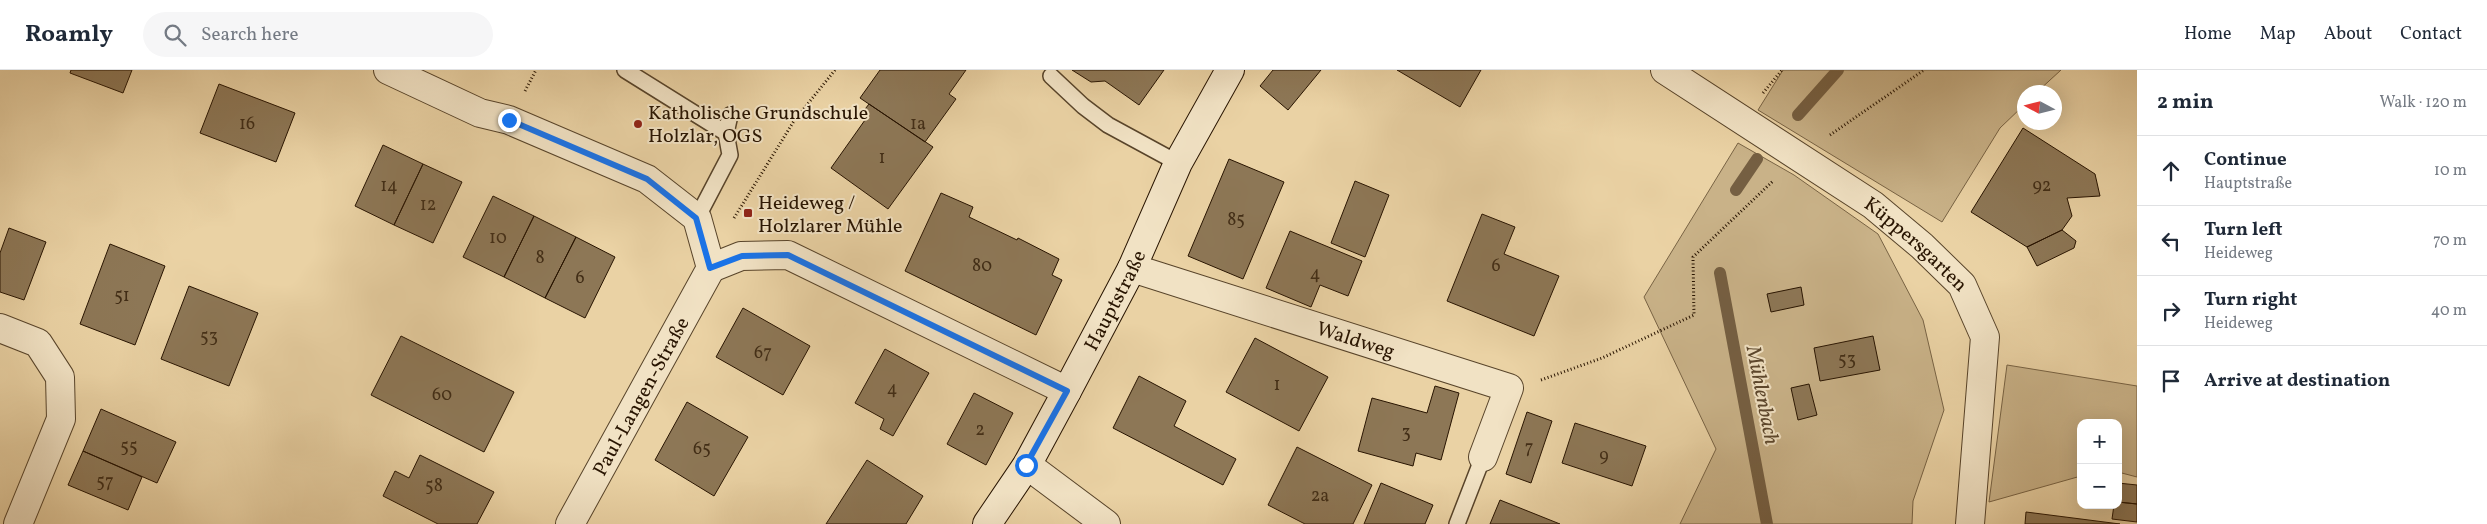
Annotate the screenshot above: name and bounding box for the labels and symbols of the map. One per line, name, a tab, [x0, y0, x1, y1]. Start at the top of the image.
north arrow	[2017, 85, 2062, 130]
place label: Katholische Grundschule Holzlar, OGS	[648, 100, 868, 151]
route end	[498, 109, 521, 132]
house number: 16	[239, 112, 255, 137]
house number: 1a	[910, 112, 926, 137]
marker: Katholische Grundschule Holzlar, OGS	[632, 118, 644, 130]
house number: 1	[879, 146, 885, 171]
house number: 14	[380, 174, 398, 199]
house number: 92	[2032, 174, 2052, 199]
place label: Heideweg / Holzlarer Mühle	[758, 190, 903, 241]
street label: Küppersgarten	[1858, 191, 1973, 299]
house number: 12	[420, 193, 436, 218]
marker: Heideweg / Holzlarer Mühle	[742, 207, 754, 219]
house number: 85	[1227, 208, 1245, 233]
house number: 10	[489, 226, 507, 251]
house number: 8	[535, 246, 545, 271]
street label: Hauptstraße	[1079, 246, 1154, 356]
house number: 80	[972, 254, 992, 279]
house number: 6	[1491, 254, 1501, 279]
house number: 4	[1310, 262, 1320, 287]
house number: 6	[575, 266, 585, 291]
house number: 51	[114, 284, 130, 309]
street label: Paul-Langen-Straße	[587, 312, 697, 482]
street label: Waldweg	[1313, 316, 1398, 367]
house number: 53	[200, 325, 218, 350]
house number: 67	[754, 341, 772, 366]
water label: Mühlenbach	[1738, 342, 1785, 447]
house number: 53	[1838, 348, 1856, 373]
house number: 1	[1274, 373, 1280, 398]
house number: 4	[887, 377, 897, 402]
house number: 60	[432, 383, 452, 408]
house number: 2	[975, 418, 985, 443]
house number: 3	[1401, 421, 1411, 446]
house number: 55	[120, 435, 138, 460]
house number: 7	[1525, 436, 1533, 461]
house number: 65	[693, 437, 711, 462]
house number: 9	[1599, 444, 1609, 469]
route start	[1015, 454, 1038, 477]
house number: 57	[96, 470, 114, 495]
house number: 58	[425, 474, 443, 499]
house number: 2a	[1311, 484, 1329, 509]

